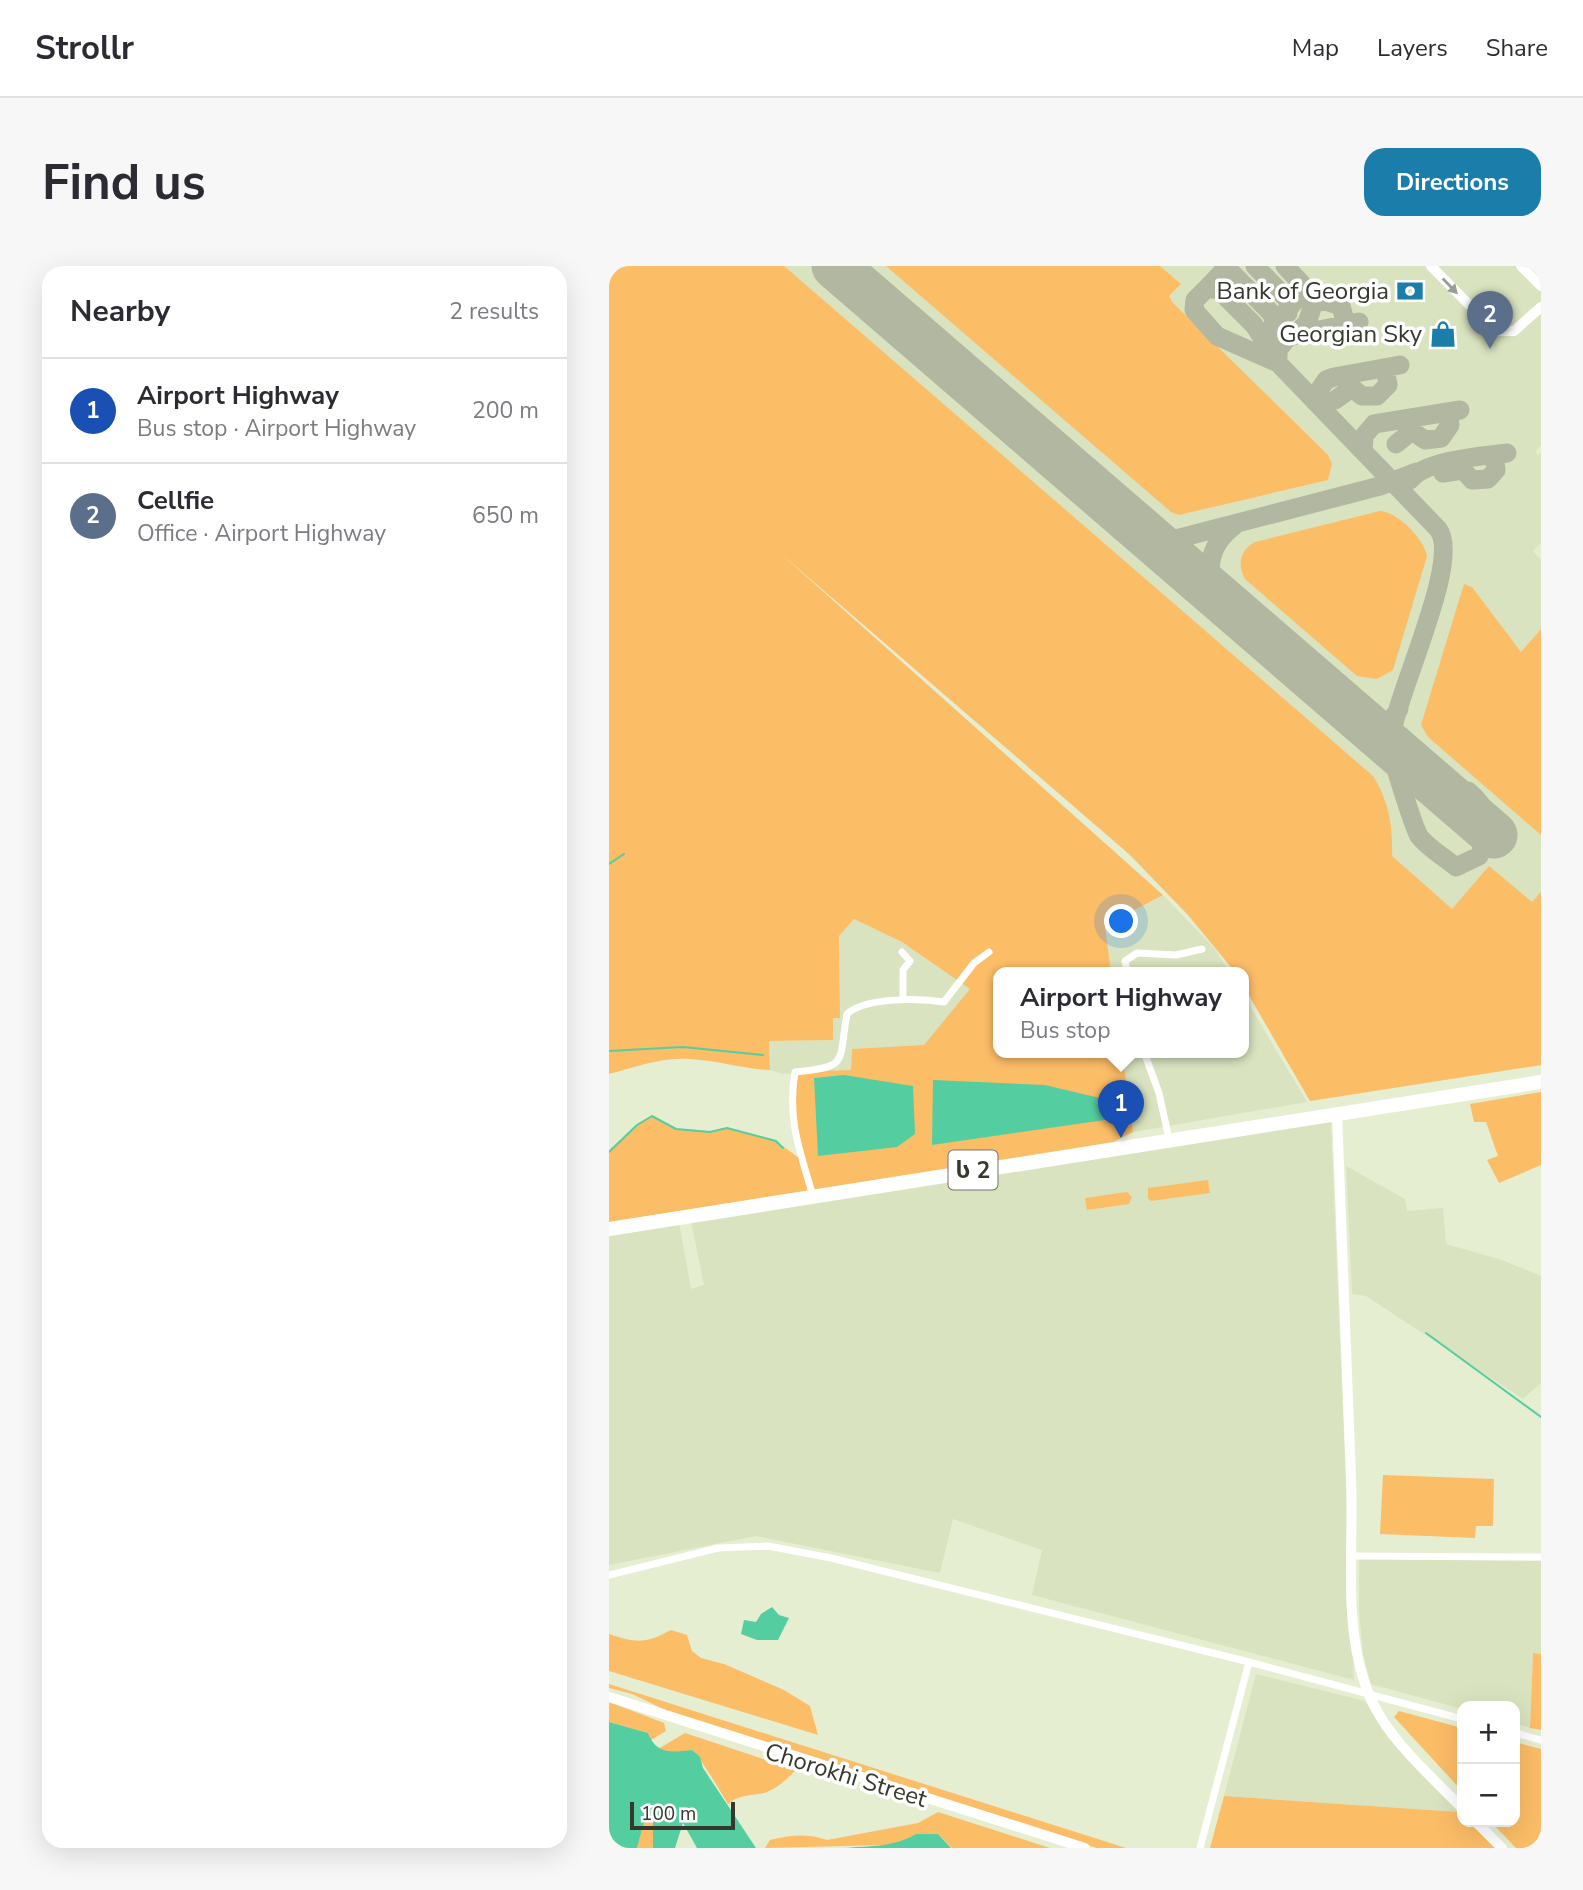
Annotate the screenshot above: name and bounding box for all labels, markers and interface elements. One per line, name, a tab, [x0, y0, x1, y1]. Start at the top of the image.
text: Strollr	[35, 26, 134, 71]
text: Map	[1292, 32, 1339, 64]
text: Layers	[1377, 32, 1448, 64]
text: Share	[1486, 32, 1548, 64]
button: Directions	[1364, 148, 1541, 216]
text: Find us	[42, 149, 206, 216]
place label: Bank of Georgia	[1217, 275, 1389, 307]
bank icon: Bank of Georgia	[1395, 276, 1425, 306]
one-way arrow	[1441, 277, 1458, 293]
text: Nearby	[70, 291, 170, 332]
pin: 2	[1467, 291, 1513, 349]
text: 2 results	[449, 296, 539, 327]
place label: Georgian Sky	[1279, 318, 1423, 350]
shop icon: Georgian Sky	[1428, 319, 1458, 349]
text: Airport Highway	[137, 378, 339, 413]
text: 1	[86, 395, 100, 426]
text: 200 m	[472, 395, 539, 426]
text: Bus stop · Airport Highway	[137, 413, 416, 444]
text: Cellfie	[137, 483, 214, 518]
text: 2	[86, 500, 100, 531]
text: 650 m	[472, 500, 539, 531]
text: Office · Airport Highway	[137, 518, 386, 549]
your location	[1104, 904, 1138, 938]
popup	[993, 967, 1249, 1058]
text: Airport Highway	[1020, 980, 1222, 1015]
text: Bus stop	[1020, 1015, 1111, 1046]
pin: 1	[1098, 1080, 1144, 1138]
road number: ს 2	[949, 1150, 997, 1189]
map controls	[1457, 1701, 1520, 1827]
button: +	[1457, 1701, 1520, 1764]
street label: Chorokhi Street	[761, 1735, 931, 1815]
button: −	[1457, 1764, 1520, 1827]
scale bar	[630, 1799, 735, 1831]
text: 100 m	[641, 1801, 696, 1827]

